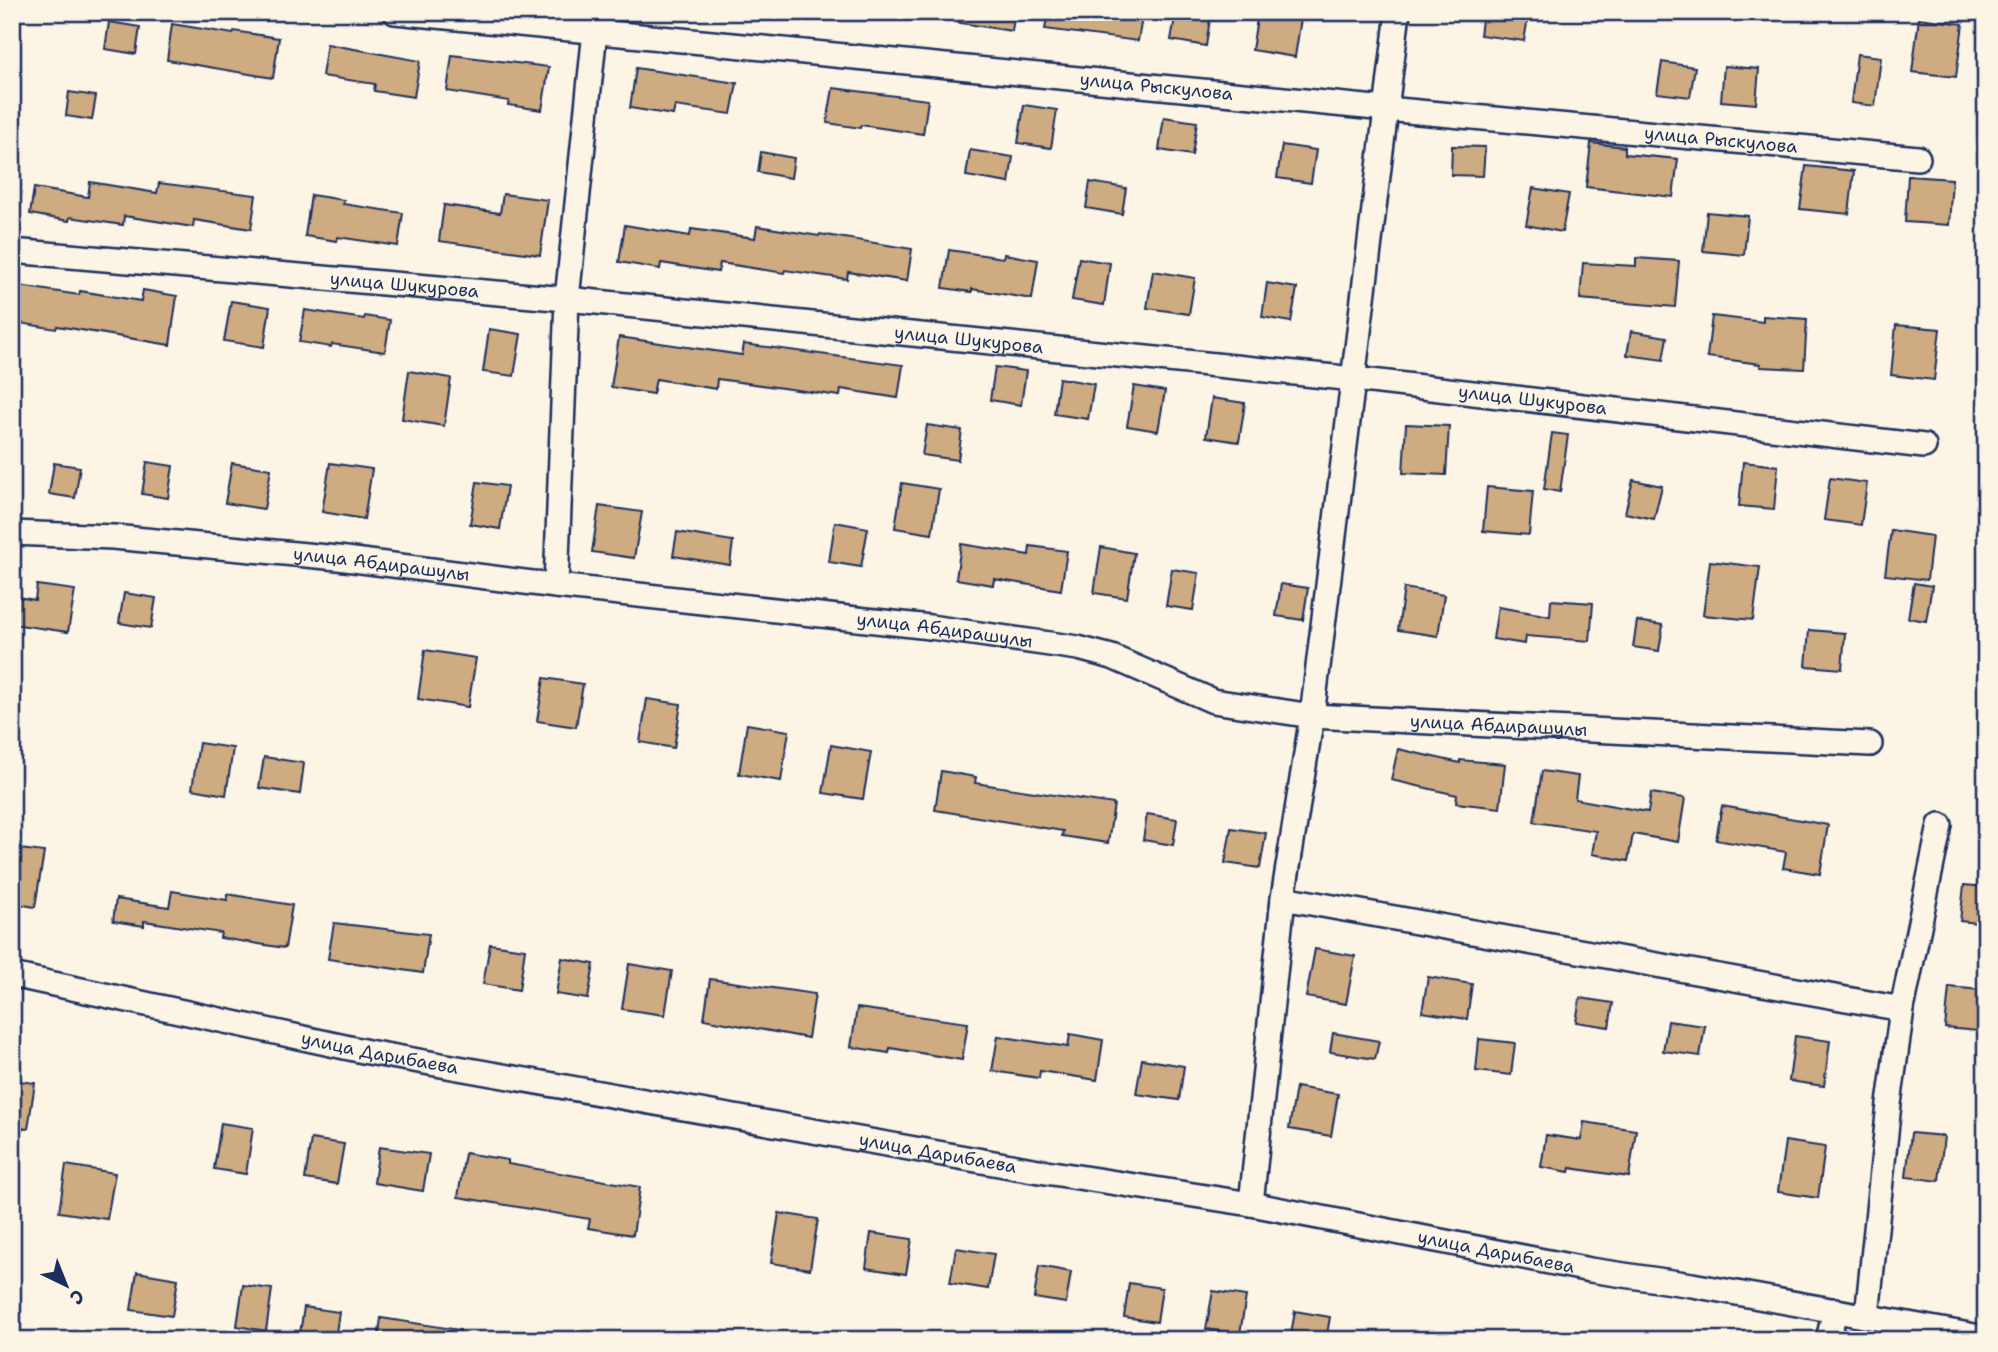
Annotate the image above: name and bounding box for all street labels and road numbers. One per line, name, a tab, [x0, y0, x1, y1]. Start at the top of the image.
street label: улица Рыскулова	[1079, 67, 1234, 106]
street label: улица Рыскулова	[1643, 121, 1799, 159]
street label: улица Шукурова	[329, 267, 480, 303]
street label: улица Шукурова	[893, 320, 1044, 359]
street label: улица Шукурова	[1457, 379, 1608, 421]
street label: улица Абдирашулы	[292, 542, 471, 587]
street label: улица Абдирашулы	[855, 607, 1034, 653]
street label: улица Абдирашулы	[1410, 709, 1588, 742]
street label: улица Дарибаева	[299, 1026, 460, 1080]
street label: улица Дарибаева	[857, 1127, 1019, 1179]
street label: улица Дарибаева	[1416, 1225, 1577, 1279]

